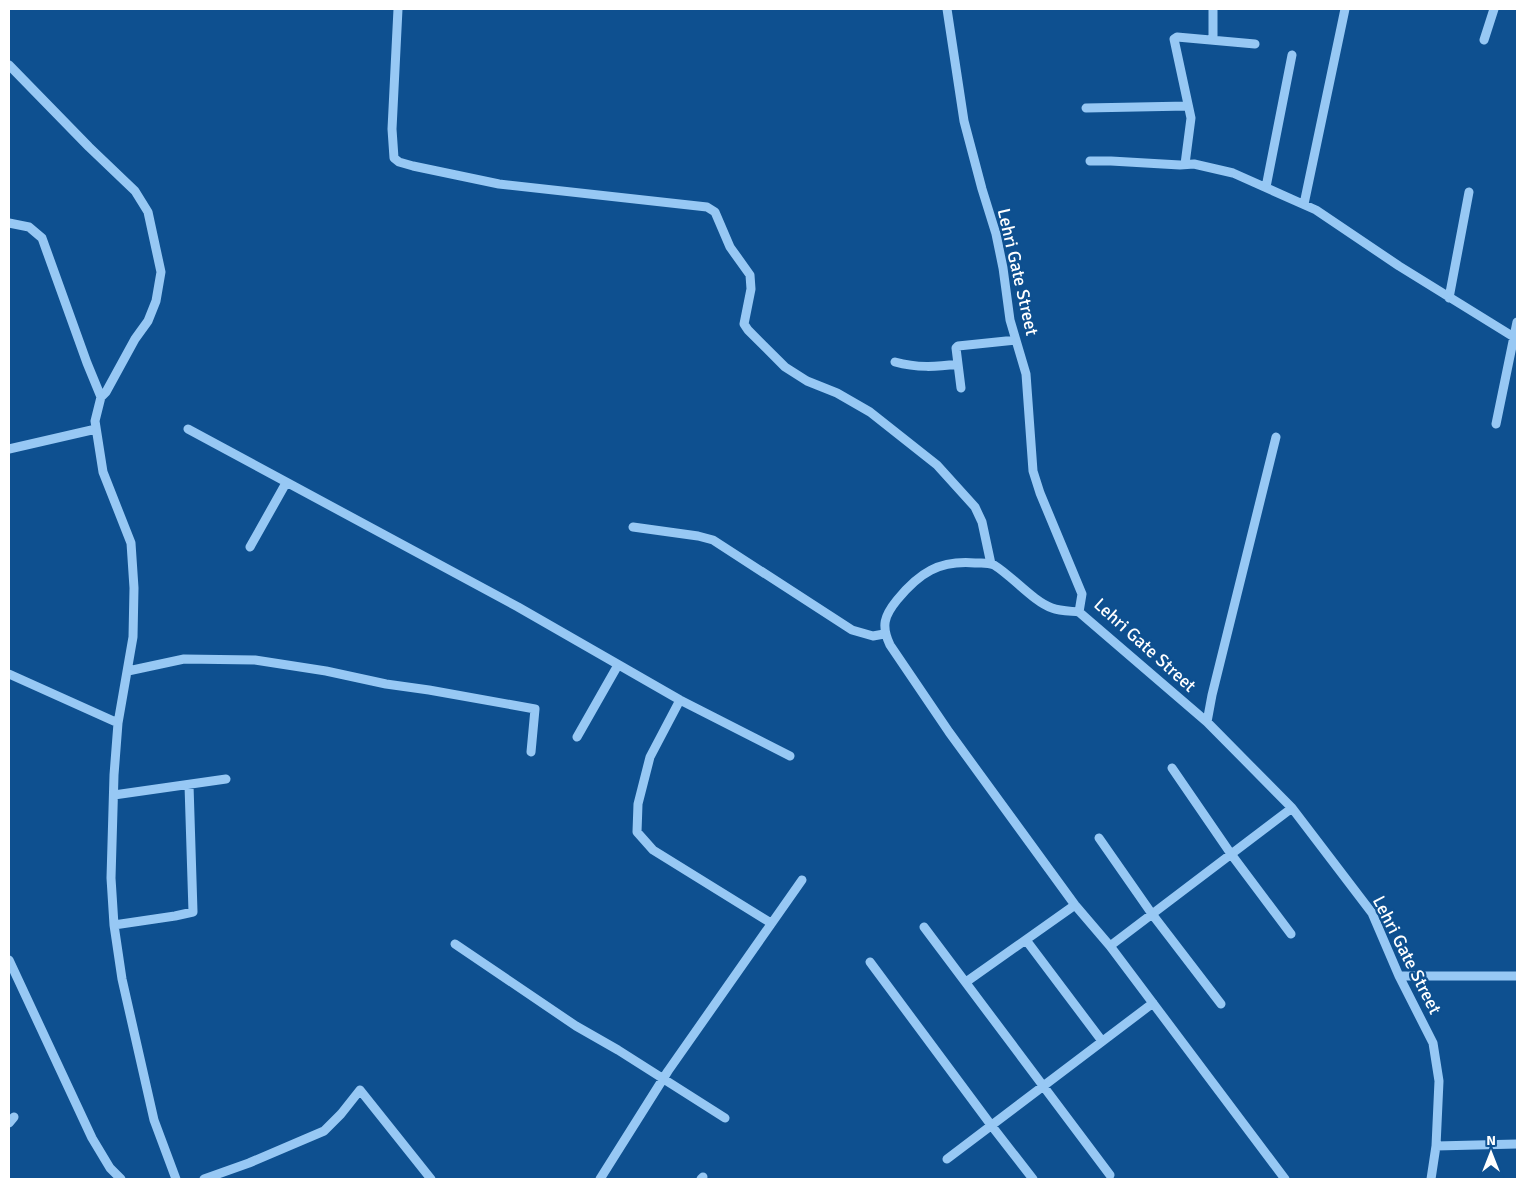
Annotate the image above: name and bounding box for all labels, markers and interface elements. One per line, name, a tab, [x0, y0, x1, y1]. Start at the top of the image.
street label: Lehri Gate Street	[993, 206, 1043, 338]
street label: Lehri Gate Street	[1089, 593, 1201, 697]
street label: Lehri Gate Street	[1368, 892, 1446, 1018]
north arrow	[1466, 1128, 1516, 1178]
text: N	[1486, 1132, 1496, 1149]

